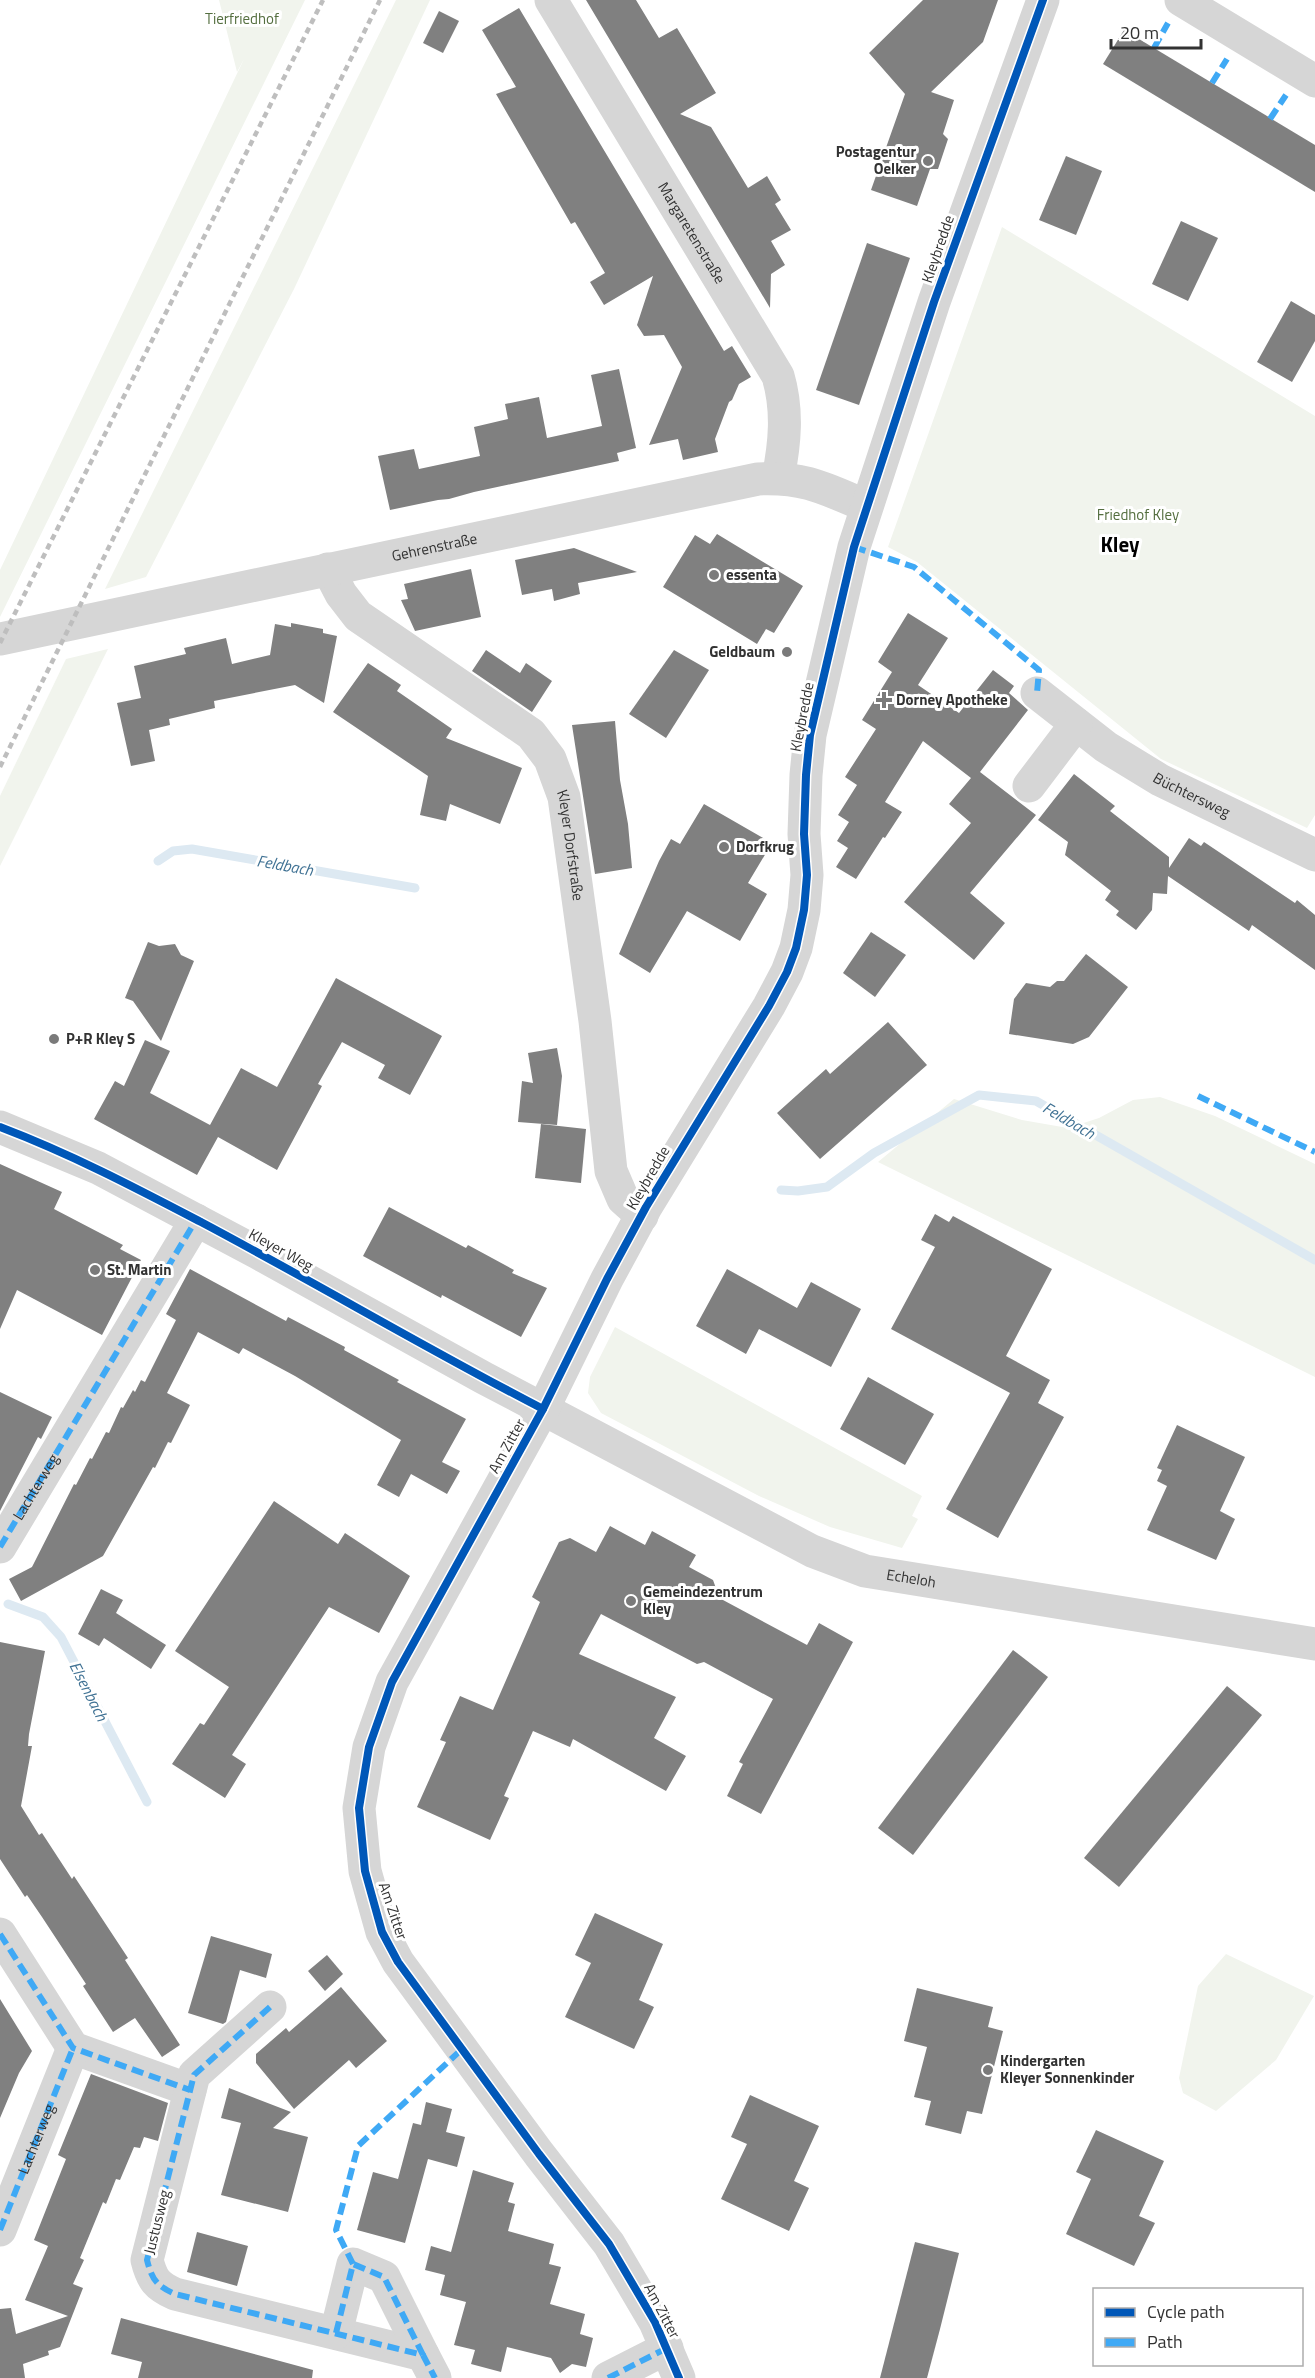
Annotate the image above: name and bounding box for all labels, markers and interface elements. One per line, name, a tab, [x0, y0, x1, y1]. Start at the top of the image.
park label: Tierfriedhof	[205, 7, 279, 30]
scale bar	[1111, 12, 1201, 50]
text: 20 m	[1120, 19, 1159, 46]
place label: Postagentur Oelker	[836, 140, 916, 180]
marker: Postagentur Oelker	[921, 154, 935, 168]
street label: Margaretenstraße	[652, 177, 732, 288]
street label: Kleybredde	[915, 212, 960, 286]
park label: Friedhof Kley	[1097, 503, 1179, 526]
street label: Gehrenstraße	[390, 527, 479, 567]
district label: Kley	[1100, 528, 1140, 560]
place label: essenta	[726, 563, 777, 586]
marker: essenta	[707, 568, 721, 582]
place label: Geldbaum	[709, 640, 775, 663]
marker: Geldbaum	[780, 645, 794, 659]
street label: Kleybredde	[783, 680, 820, 754]
place label: Dorney Apotheke	[896, 688, 1008, 711]
marker: Dorney Apotheke	[877, 693, 891, 707]
street label: Büchtersweg	[1149, 766, 1235, 823]
street label: Kleyer Dorfstraße	[551, 786, 590, 902]
place label: Dorfkrug	[736, 835, 794, 858]
marker: Dorfkrug	[717, 840, 731, 854]
water label: Feldbach	[255, 848, 316, 882]
place label: P+R Kley S	[66, 1027, 135, 1050]
marker: P+R Kley S	[47, 1032, 61, 1046]
water label: Feldbach	[1038, 1095, 1100, 1145]
street label: Kleybredde	[620, 1141, 675, 1214]
street label: Kleyer Weg	[245, 1222, 318, 1277]
place label: St. Martin	[107, 1258, 171, 1281]
marker: St. Martin	[88, 1263, 102, 1277]
street label: Am Zitter	[482, 1414, 531, 1477]
street label: Lachterweg	[7, 1449, 65, 1524]
street label: Echeloh	[885, 1563, 938, 1593]
place label: Gemeindezentrum Kley	[643, 1580, 763, 1620]
marker: Gemeindezentrum Kley	[624, 1594, 638, 1608]
water label: Elsenbach	[64, 1657, 115, 1726]
street label: Am Zitter	[373, 1879, 414, 1943]
place label: Kindergarten Kleyer Sonnenkinder	[1000, 2049, 1135, 2089]
marker: Kindergarten Kleyer Sonnenkinder	[981, 2063, 995, 2077]
street label: Lachterweg	[12, 2100, 61, 2177]
street label: Justusweg	[137, 2187, 176, 2257]
street label: Am Zitter	[638, 2279, 687, 2342]
legend	[1093, 2288, 1303, 2366]
text: Cycle path	[1147, 2298, 1225, 2325]
text: Path	[1147, 2328, 1183, 2355]

